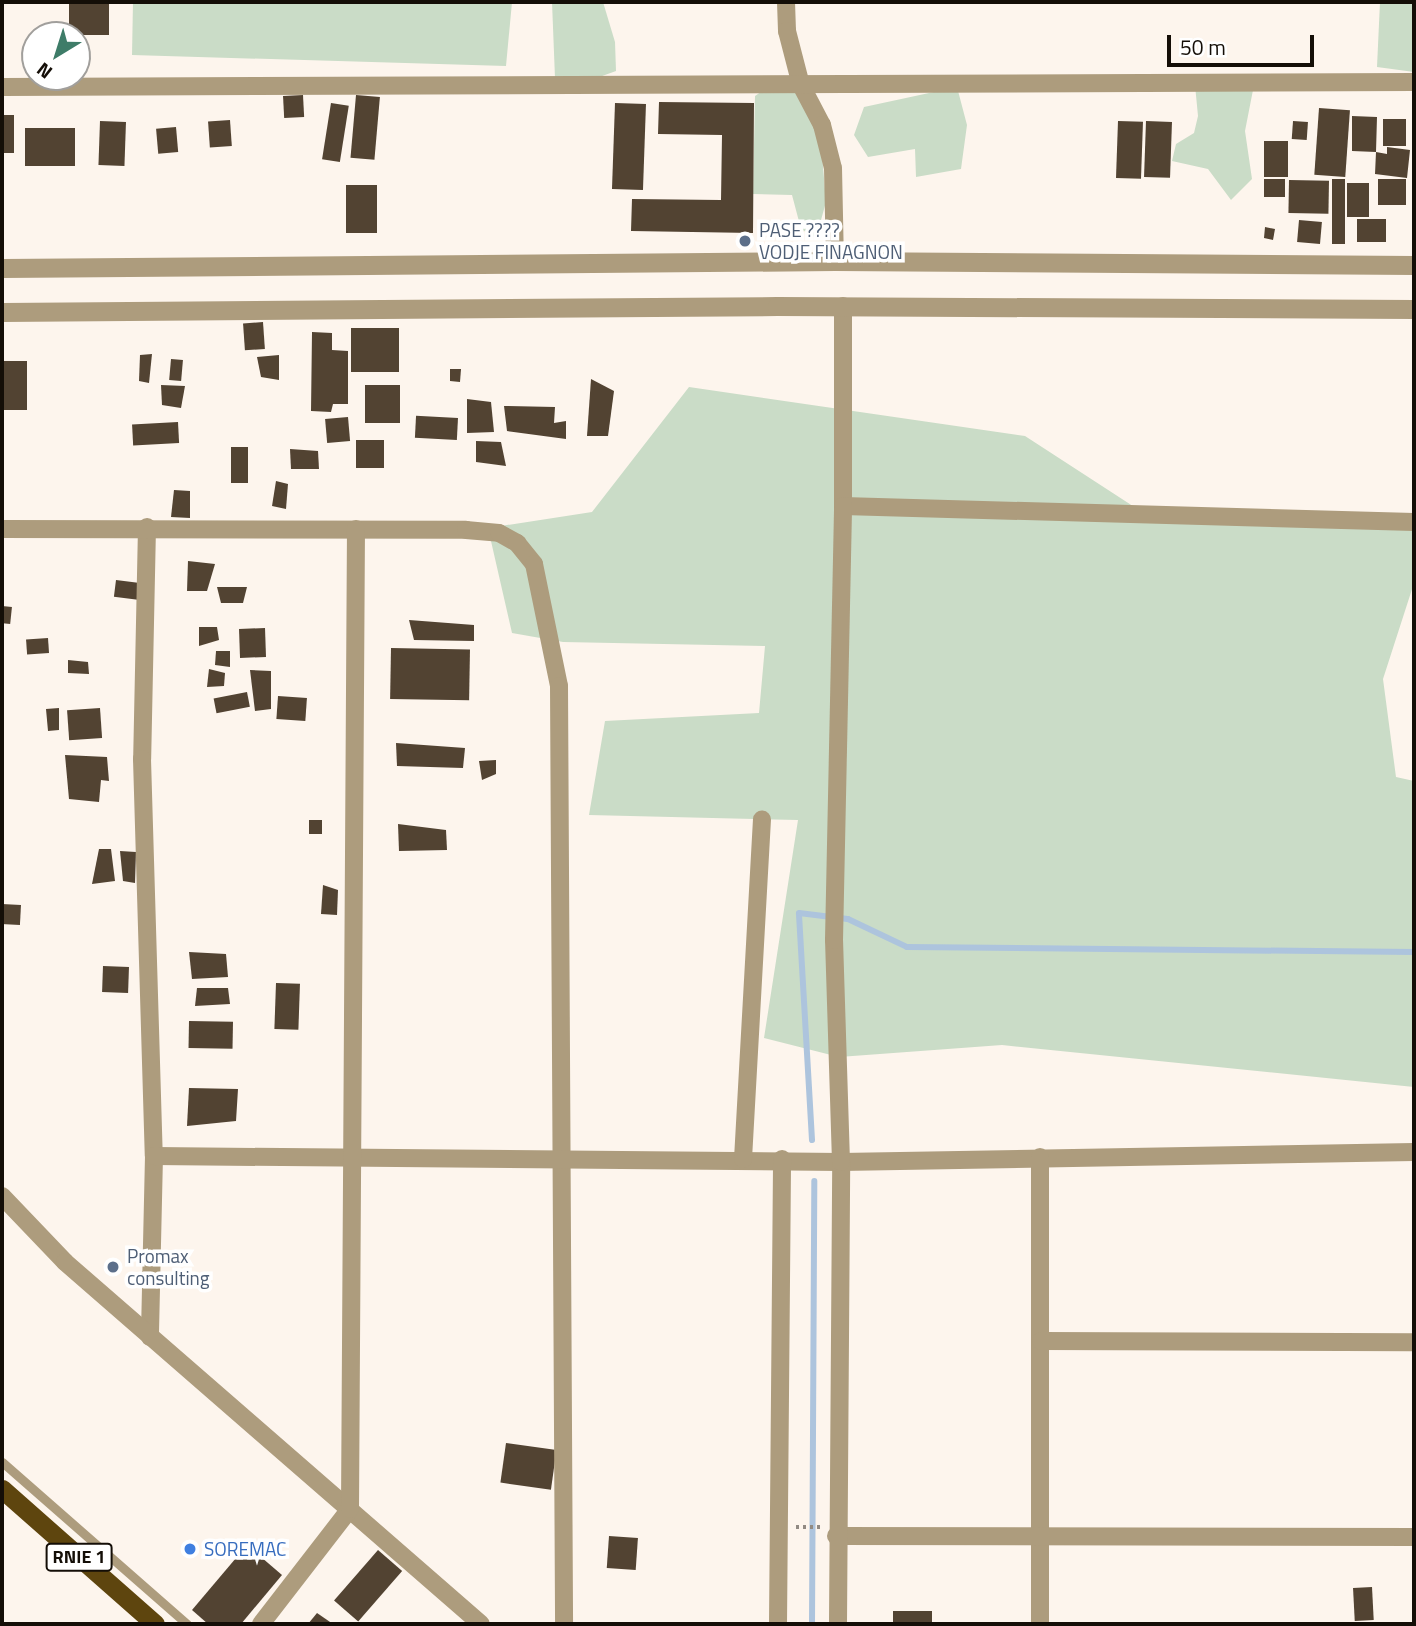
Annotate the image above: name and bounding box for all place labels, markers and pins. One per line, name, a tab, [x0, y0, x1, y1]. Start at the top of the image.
place label: PASE ???? VODJE FINAGNON	[759, 219, 903, 263]
marker: PASE ???? VODJE FINAGNON	[737, 233, 753, 249]
place label: Promax consulting	[127, 1245, 210, 1289]
marker: Promax consulting	[105, 1259, 121, 1275]
place label: SOREMAC	[204, 1538, 286, 1560]
marker: SOREMAC	[182, 1541, 198, 1557]

